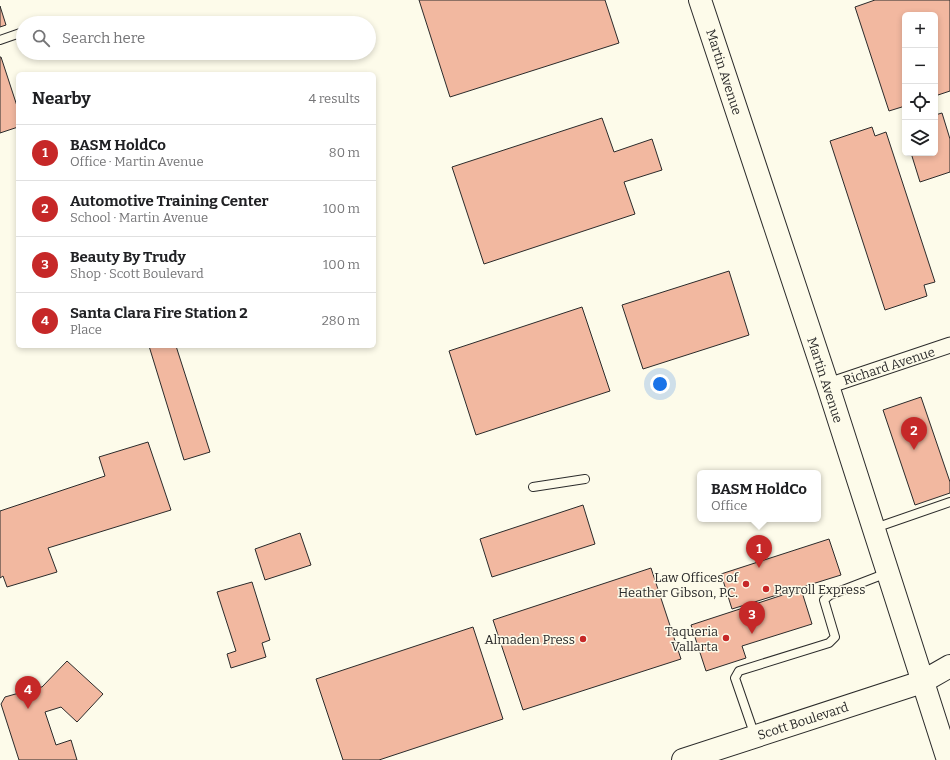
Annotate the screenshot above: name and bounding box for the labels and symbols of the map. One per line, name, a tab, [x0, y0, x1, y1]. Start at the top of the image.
street label: Martin Avenue	[703, 27, 745, 117]
street label: Martin Avenue	[804, 335, 846, 425]
street label: Richard Avenue	[841, 344, 937, 388]
your location	[650, 374, 670, 394]
pin: 2	[901, 417, 927, 450]
pin: 1	[746, 535, 772, 568]
place label: Law Offices of Heather Gibson, P.C.	[618, 570, 739, 600]
marker: Law Offices of Heather Gibson, P.C.	[741, 579, 751, 589]
place label: Payroll Express	[774, 582, 865, 597]
marker: Payroll Express	[761, 584, 771, 594]
pin: 3	[739, 601, 765, 634]
place label: Taqueria Vallarta	[665, 624, 718, 654]
place label: Almaden Press	[484, 632, 575, 647]
marker: Taqueria Vallarta	[721, 633, 731, 643]
marker: Almaden Press	[578, 634, 588, 644]
pin: 4	[15, 676, 41, 709]
street label: Scott Boulevard	[756, 699, 851, 743]

